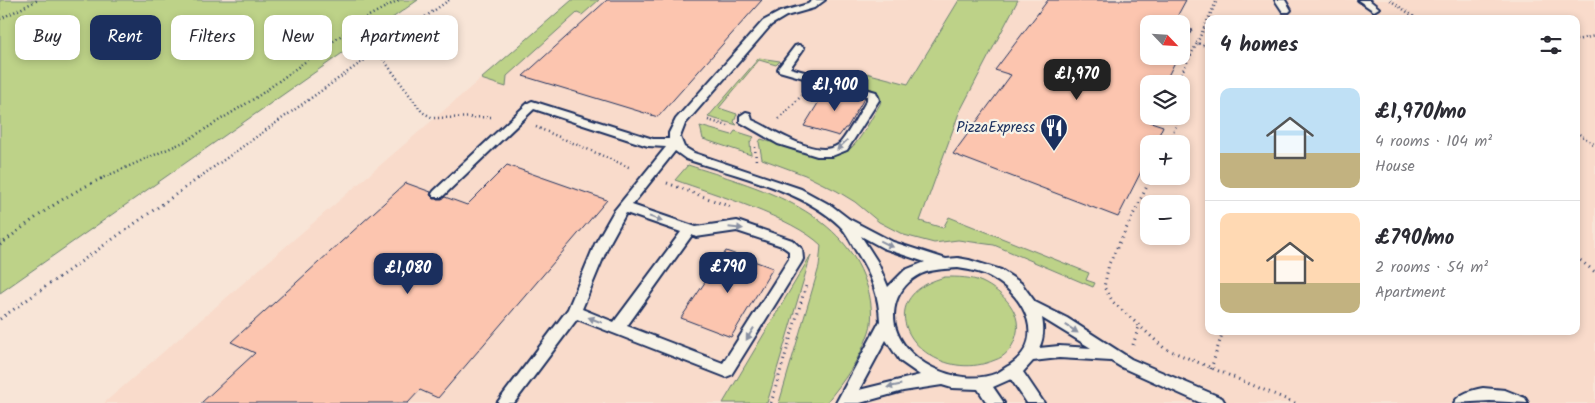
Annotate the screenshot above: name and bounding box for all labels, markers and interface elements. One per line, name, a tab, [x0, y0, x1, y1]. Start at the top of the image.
chip: Buy	[15, 15, 80, 60]
chip: Rent	[90, 15, 161, 60]
chip: Filters	[171, 15, 254, 60]
chip: New	[264, 15, 332, 60]
chip: Apartment	[342, 15, 458, 60]
north arrow	[1140, 15, 1190, 65]
map controls	[1140, 15, 1190, 245]
text: 4 homes	[1220, 29, 1298, 62]
icon: filters	[1537, 31, 1565, 59]
pin: £1,970	[1036, 58, 1118, 101]
text: £1,970	[1055, 62, 1099, 87]
pin: £1,900	[794, 70, 876, 112]
text: £1,900	[812, 73, 858, 98]
button: layers	[1140, 75, 1190, 125]
text: £1,970/mo	[1375, 96, 1466, 129]
icon: home	[1260, 108, 1320, 168]
restaurant icon: PizzaExpress	[1039, 113, 1069, 152]
place label: PizzaExpress	[956, 116, 1036, 140]
text: 4 rooms · 104 m²	[1375, 129, 1492, 154]
button: +	[1140, 135, 1190, 185]
one-way arrow	[836, 139, 848, 151]
text: House	[1375, 154, 1415, 179]
button: −	[1140, 195, 1190, 245]
one-way arrow	[649, 215, 664, 223]
text: £790/mo	[1375, 222, 1454, 255]
one-way arrow	[729, 224, 745, 232]
icon: home	[1260, 233, 1320, 293]
one-way arrow	[880, 240, 895, 248]
pin: £1,080	[367, 252, 449, 295]
pin: £790	[698, 252, 758, 294]
text: £790	[710, 255, 746, 280]
text: 2 rooms · 54 m²	[1375, 255, 1488, 280]
text: £1,080	[385, 256, 431, 281]
text: Apartment	[1375, 280, 1446, 305]
one-way arrow	[588, 316, 602, 324]
one-way arrow	[1065, 324, 1079, 334]
one-way arrow	[745, 328, 754, 341]
one-way arrow	[887, 382, 902, 390]

